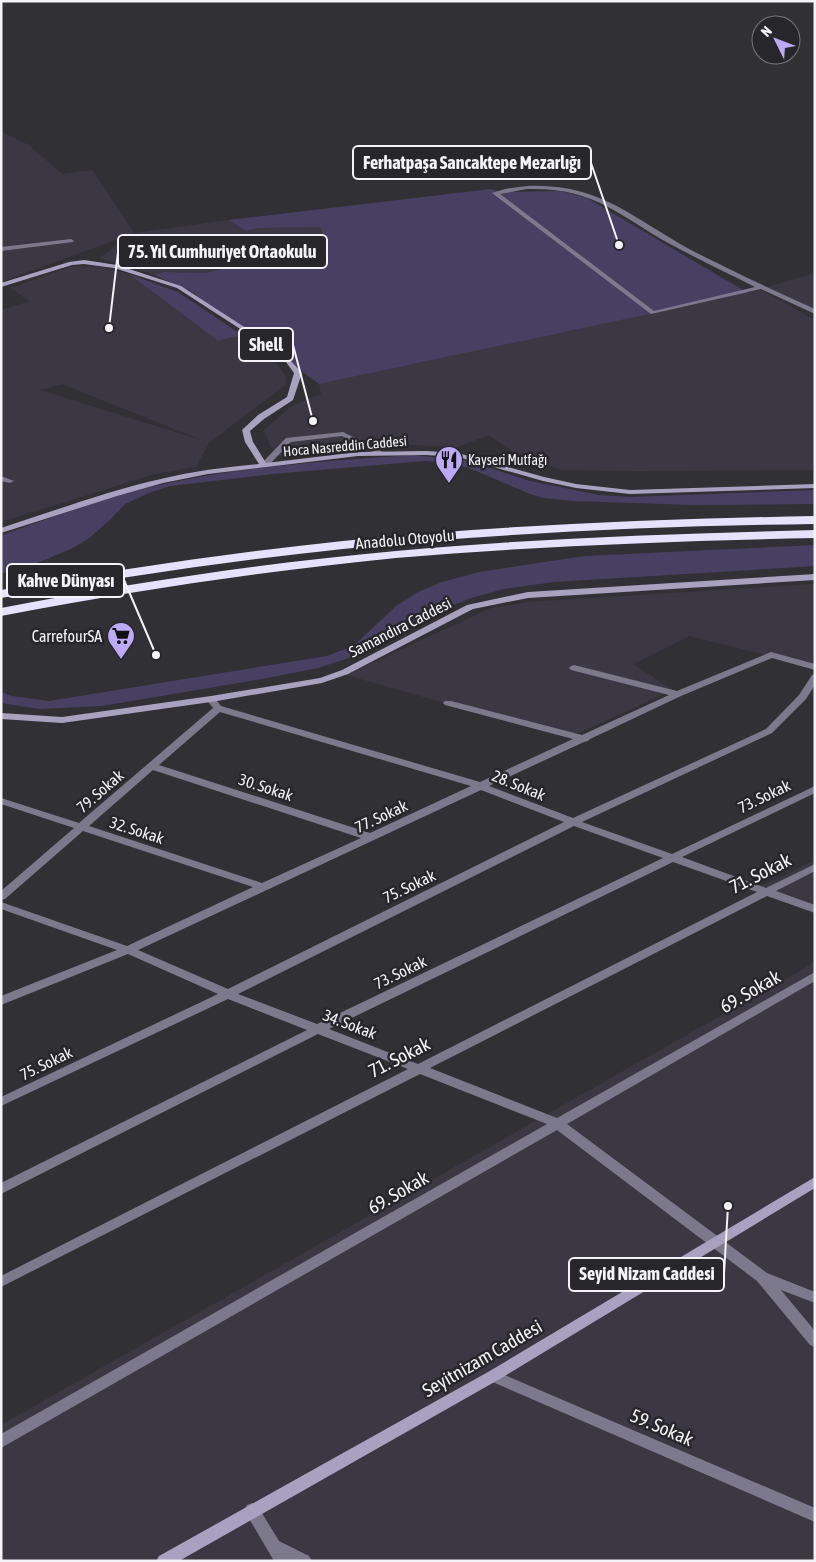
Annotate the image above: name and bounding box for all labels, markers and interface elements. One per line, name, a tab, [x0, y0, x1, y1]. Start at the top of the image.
north arrow	[751, 15, 801, 65]
text: N	[758, 23, 775, 40]
callout: Ferhatpaşa Sancaktepe Mezarlığı	[353, 146, 591, 179]
text: Ferhatpaşa Sancaktepe Mezarlığı	[363, 152, 581, 173]
callout: 75. Yıl Cumhuriyet Ortaokulu	[118, 235, 327, 268]
text: 75. Yıl Cumhuriyet Ortaokulu	[128, 241, 317, 262]
callout: Shell	[239, 328, 293, 361]
text: Shell	[249, 334, 283, 355]
street label: Hoca Nasreddin Caddesi	[282, 433, 408, 459]
restaurant icon: Kayseri Mutfağı	[434, 445, 464, 484]
place label: Kayseri Mutfağı	[468, 452, 547, 468]
street label: Anadolu Otoyolu	[355, 526, 455, 553]
callout: Kahve Dünyası	[7, 564, 124, 597]
text: Kahve Dünyası	[17, 570, 115, 591]
street label: Samandıra Caddesi	[346, 593, 454, 661]
supermarket icon: CarrefourSA	[106, 621, 136, 660]
place label: CarrefourSA	[32, 627, 102, 645]
street label: 79. Sokak	[73, 766, 127, 816]
street label: 28. Sokak	[490, 766, 548, 804]
street label: 30. Sokak	[237, 770, 295, 804]
street label: 73. Sokak	[735, 776, 793, 816]
street label: 77. Sokak	[352, 796, 410, 836]
street label: 32. Sokak	[108, 813, 166, 847]
street label: 71. Sokak	[725, 848, 795, 898]
street label: 75. Sokak	[380, 866, 438, 906]
street label: 73. Sokak	[371, 952, 429, 992]
street label: 69. Sokak	[716, 965, 785, 1017]
street label: 34. Sokak	[321, 1006, 379, 1042]
street label: 71. Sokak	[364, 1032, 434, 1082]
street label: 75. Sokak	[17, 1043, 75, 1083]
street label: 69. Sokak	[364, 1166, 433, 1218]
callout: Seyid Nizam Caddesi	[569, 1258, 724, 1291]
text: Seyid Nizam Caddesi	[579, 1263, 715, 1284]
street label: Seyitnizam Caddesi	[418, 1315, 546, 1401]
street label: 59. Sokak	[627, 1404, 697, 1450]

